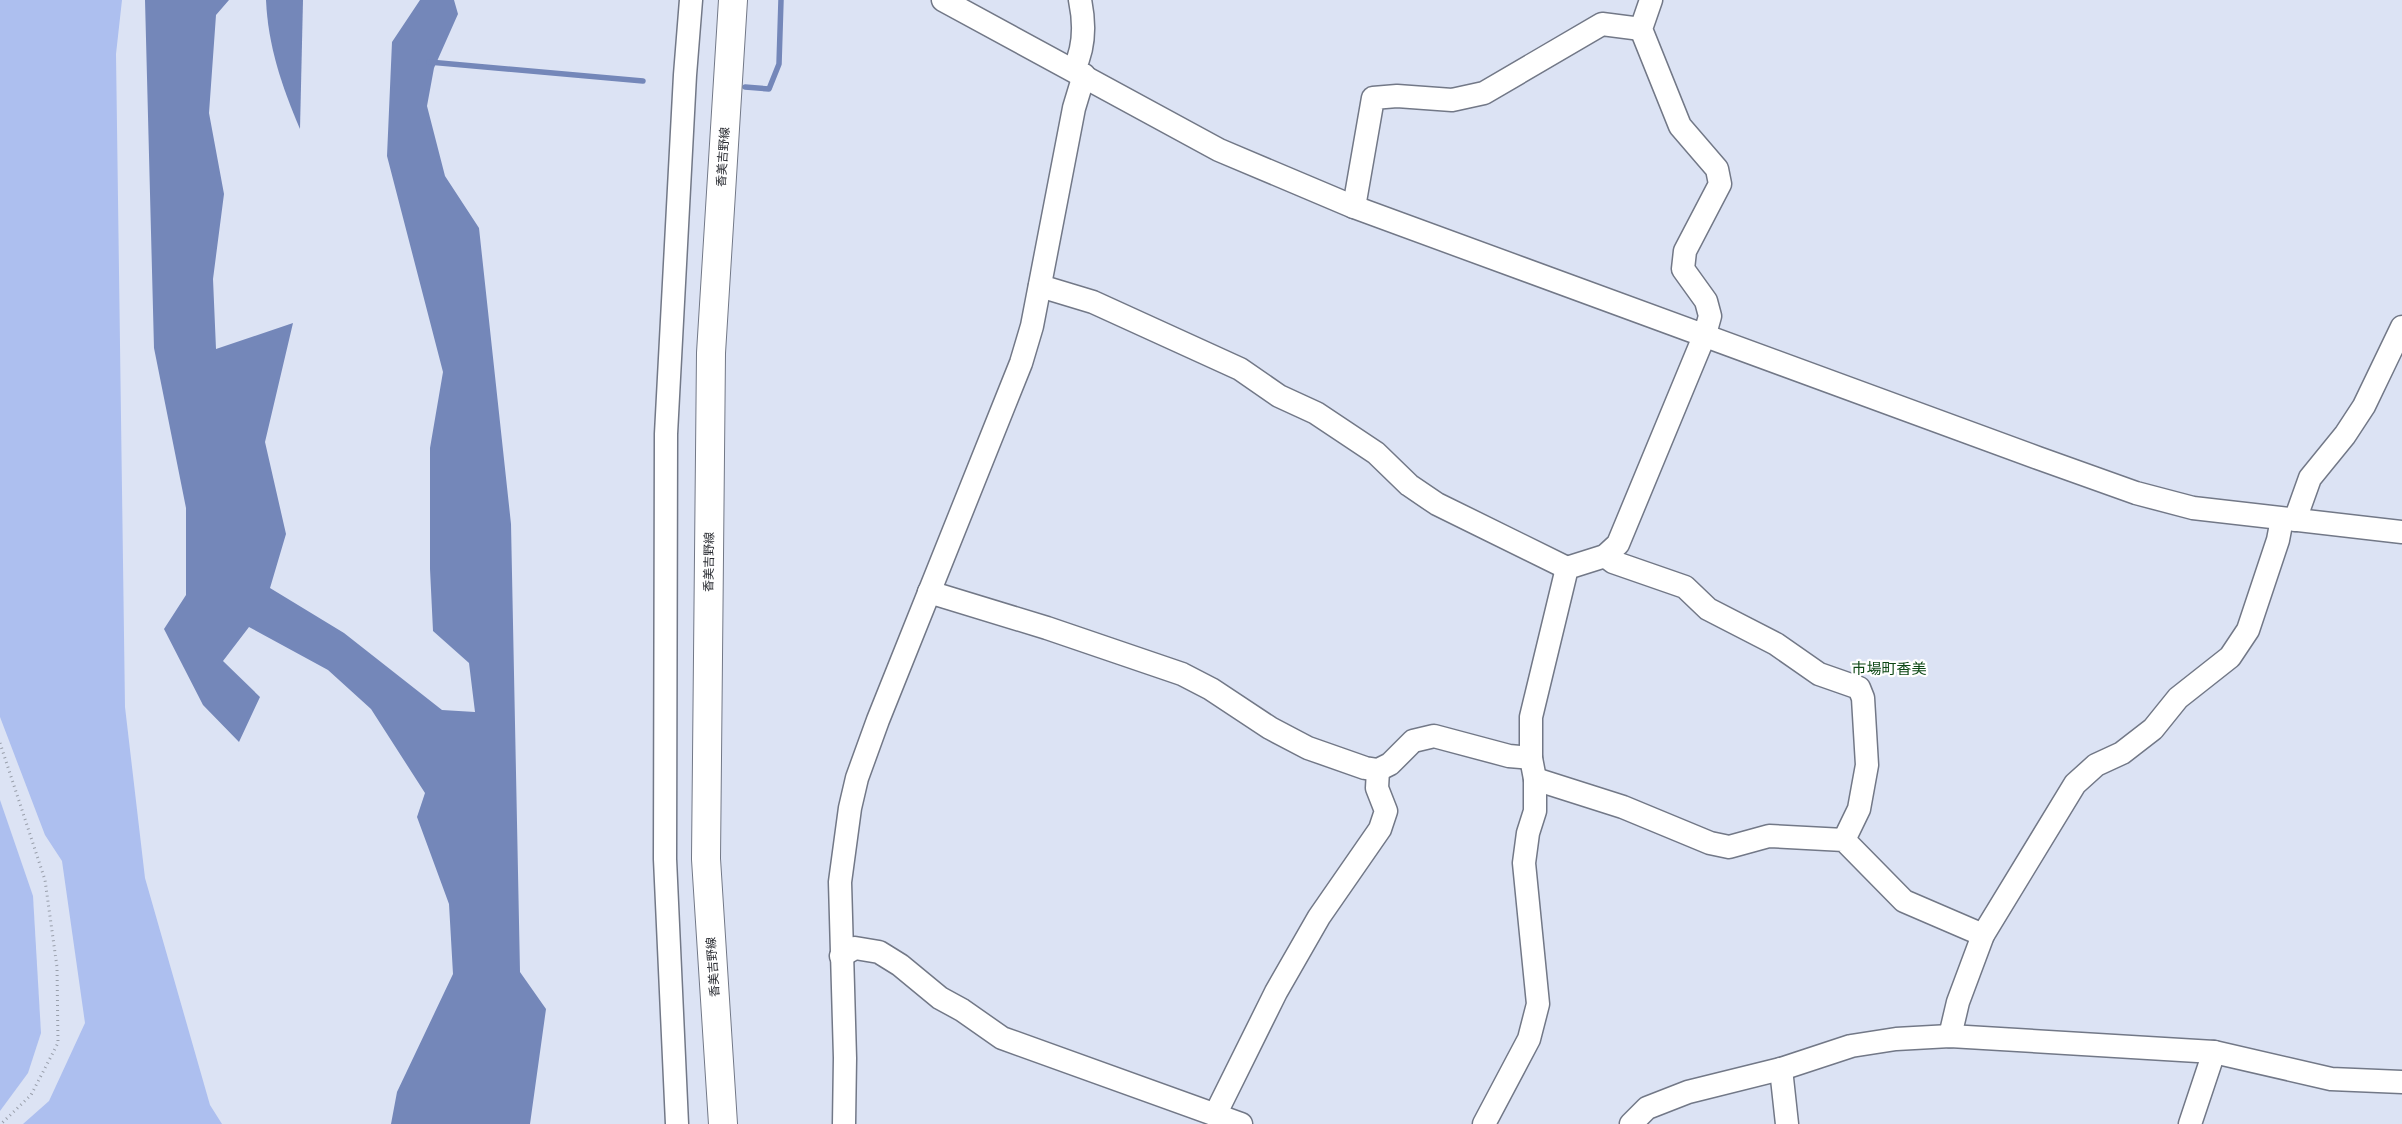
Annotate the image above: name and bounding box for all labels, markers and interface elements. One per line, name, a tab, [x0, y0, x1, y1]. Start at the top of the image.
street label: 香美吉野線	[714, 127, 734, 188]
street label: 香美吉野線	[701, 532, 719, 592]
district label: 市場町香美	[1851, 661, 1927, 680]
street label: 香美吉野線	[704, 936, 724, 997]

